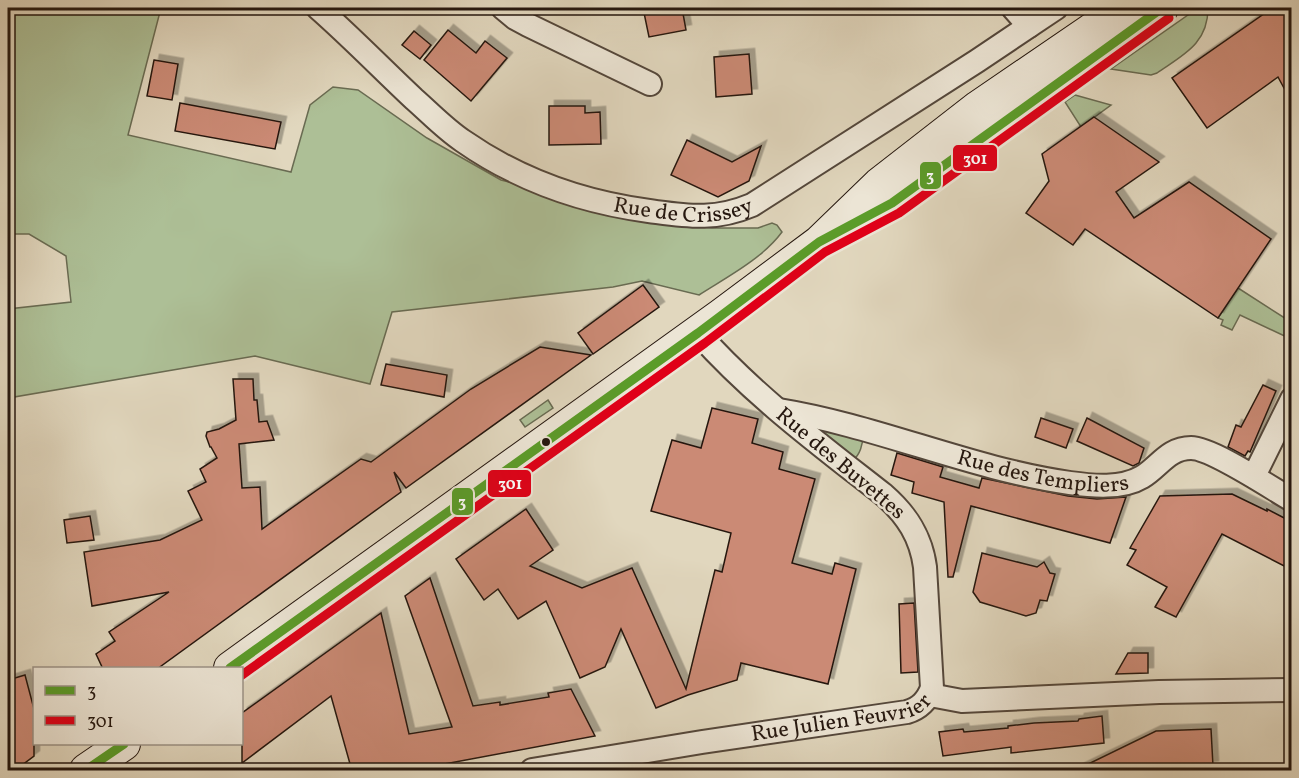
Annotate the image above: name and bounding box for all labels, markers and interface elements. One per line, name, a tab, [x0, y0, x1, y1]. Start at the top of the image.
line badge: 301	[952, 144, 998, 172]
text: 301	[963, 149, 987, 171]
line badge: 3	[919, 161, 942, 190]
text: 3	[926, 166, 934, 188]
street label: Rue de Crissey	[611, 190, 758, 231]
street label: Rue des Buvettes	[768, 400, 912, 528]
unlabelled marker	[540, 436, 552, 448]
street label: Rue des Templiers	[953, 442, 1132, 501]
line badge: 301	[487, 469, 532, 498]
text: 301	[498, 474, 522, 496]
line badge: 3	[451, 487, 474, 516]
text: 3	[458, 492, 466, 514]
legend	[33, 667, 243, 745]
text: 3	[87, 680, 96, 705]
street label: Rue Julien Feuvrier	[749, 687, 940, 750]
text: 301	[87, 710, 114, 735]

